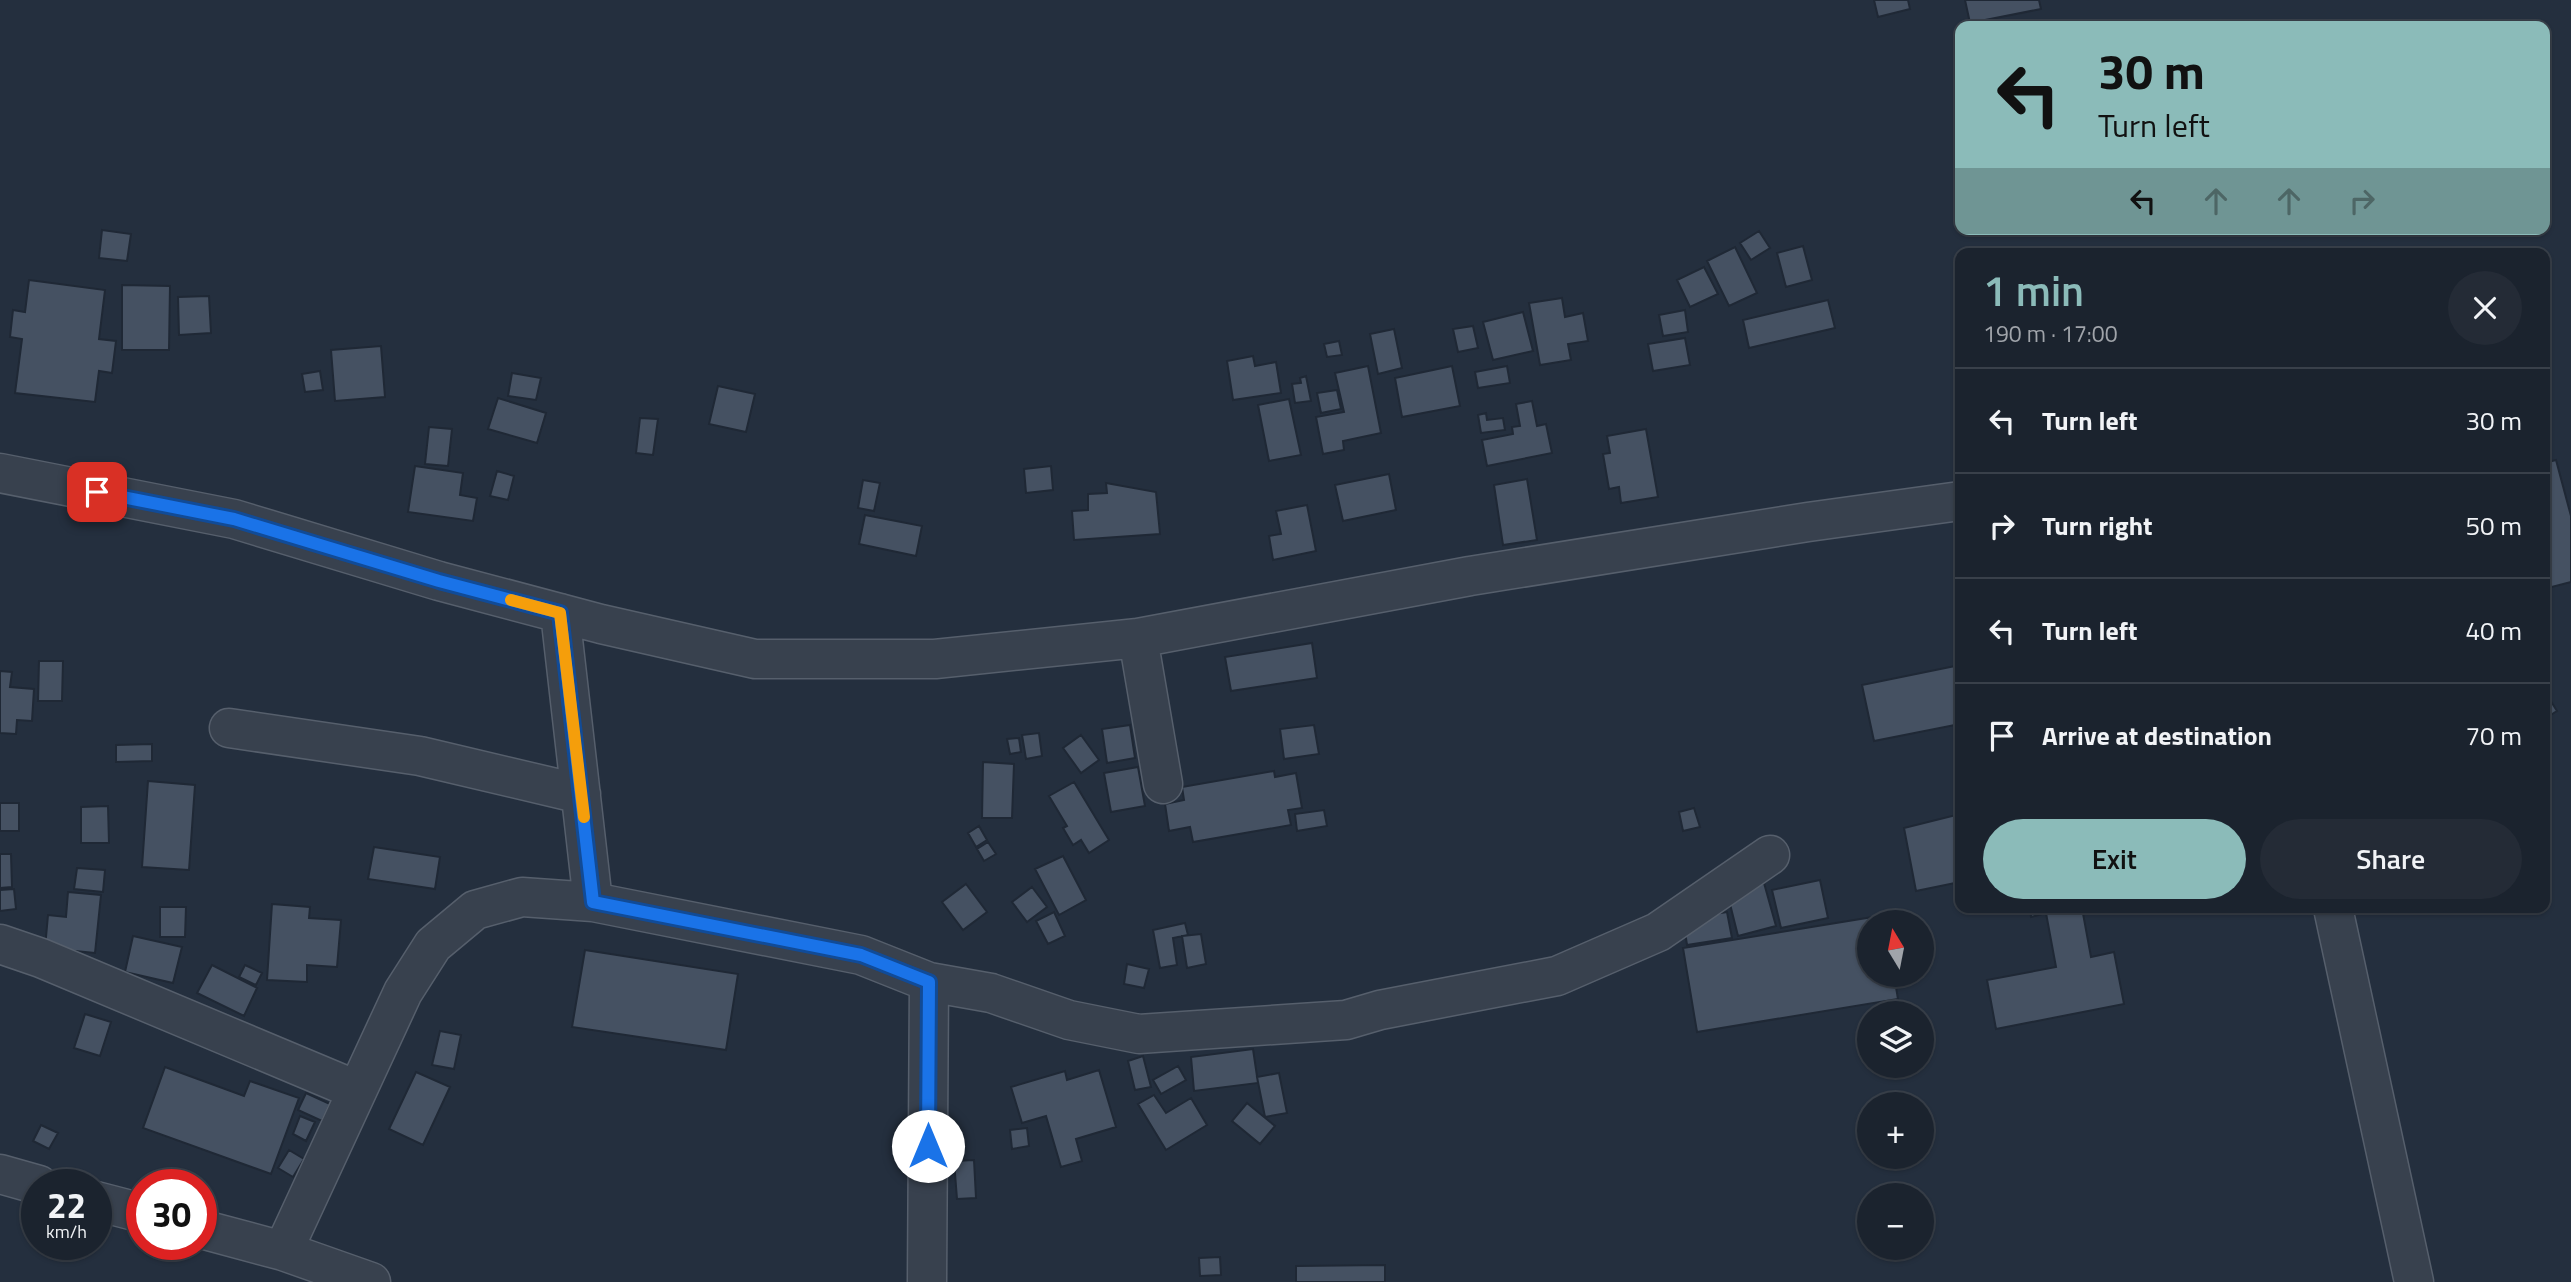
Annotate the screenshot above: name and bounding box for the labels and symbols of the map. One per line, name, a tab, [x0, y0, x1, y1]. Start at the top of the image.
pin	[67, 462, 127, 522]
north arrow	[1857, 910, 1934, 987]
position arrow	[891, 1109, 965, 1183]
speed limit sign: 30	[126, 1169, 217, 1260]

